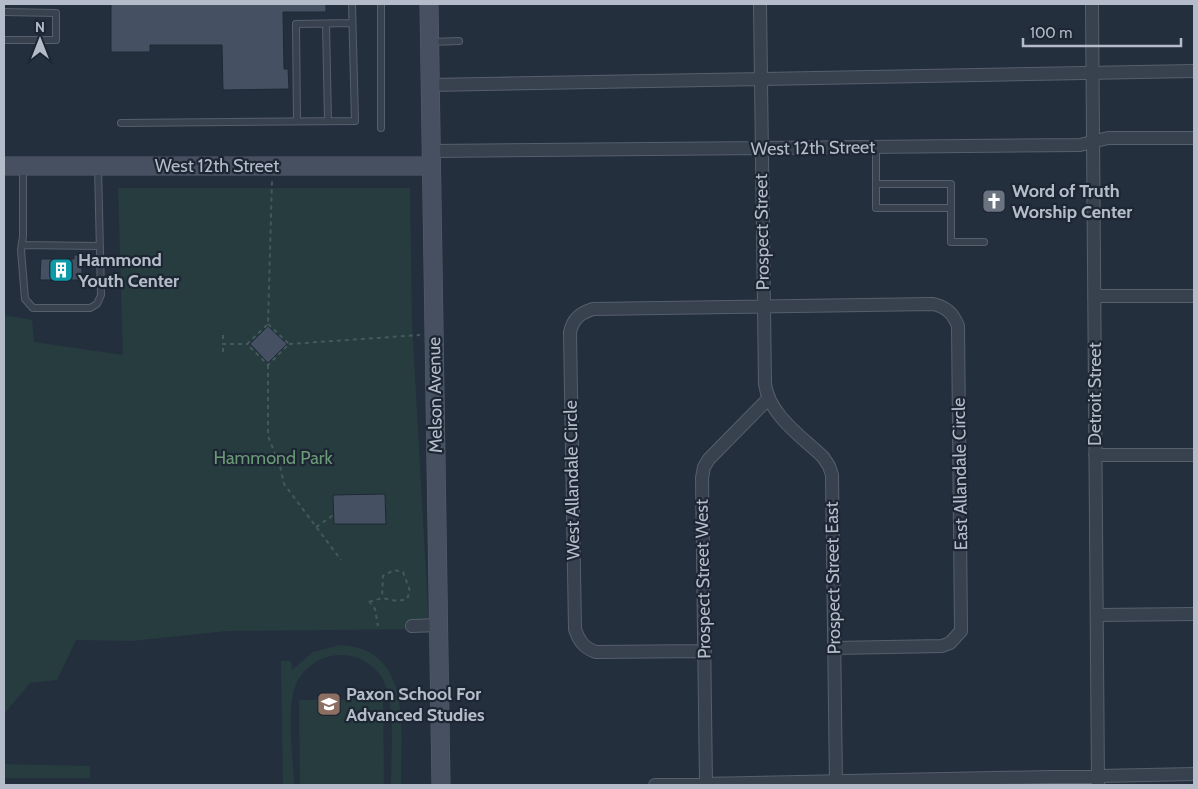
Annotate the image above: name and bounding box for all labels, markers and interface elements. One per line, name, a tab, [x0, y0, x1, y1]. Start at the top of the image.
north arrow	[15, 15, 65, 65]
scale bar	[1023, 15, 1180, 47]
text: N	[35, 18, 45, 36]
text: 100 m	[1030, 24, 1072, 42]
street label: West 12th Street	[751, 136, 875, 160]
street label: West 12th Street	[155, 155, 279, 177]
street label: Prospect Street	[750, 173, 774, 291]
place label: Word of Truth Worship Center	[1012, 180, 1132, 223]
church icon: Word of Truth Worship Center	[981, 188, 1007, 214]
place label: Hammond Youth Center	[77, 249, 179, 292]
building icon: Hammond Youth Center	[48, 257, 74, 283]
street label: Melson Avenue	[423, 337, 447, 453]
street label: Detroit Street	[1084, 342, 1106, 446]
street label: East Allandale Circle	[948, 397, 972, 551]
street label: West Allandale Circle	[560, 400, 584, 560]
park label: Hammond Park	[213, 447, 334, 469]
street label: Prospect Street West	[691, 499, 715, 659]
street label: Prospect Street East	[821, 501, 845, 655]
place label: Paxon School For Advanced Studies	[346, 683, 485, 726]
school or university icon: Paxon School For Advanced Studies	[316, 691, 342, 717]

